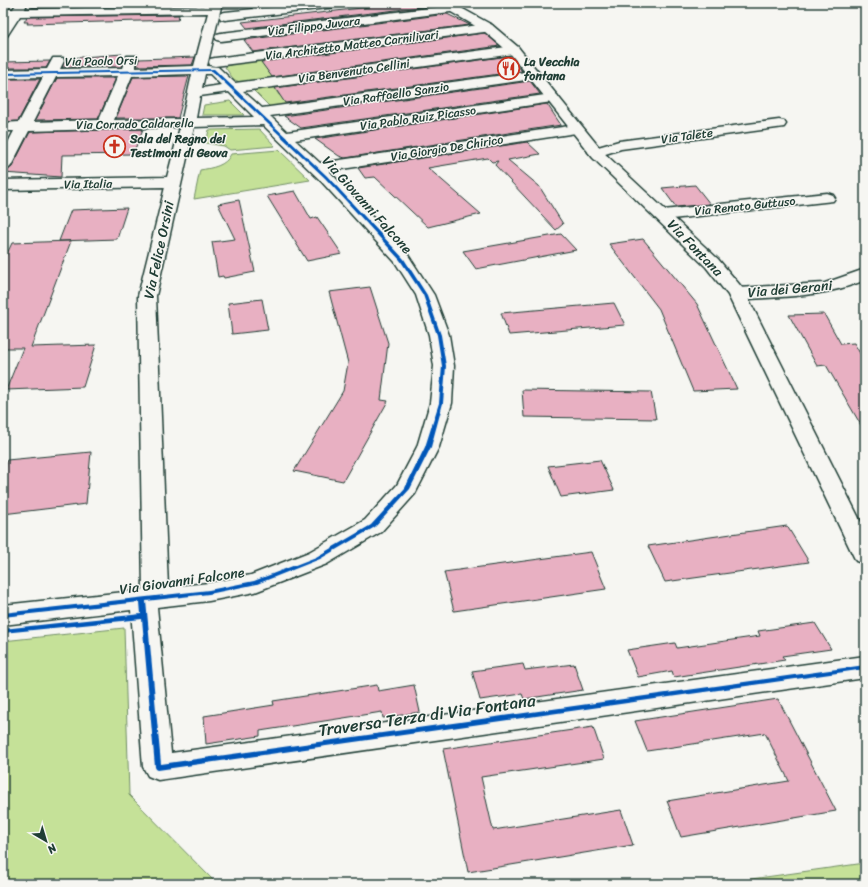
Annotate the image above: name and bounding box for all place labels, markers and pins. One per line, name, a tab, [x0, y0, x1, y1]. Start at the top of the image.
place label: La Vecchia fontana	[524, 51, 580, 87]
restaurant icon: La Vecchia fontana	[495, 56, 521, 82]
place label: Sala del Regno dei Testimoni di Geova	[129, 128, 229, 164]
church icon: Sala del Regno dei Testimoni di Geova	[102, 133, 128, 159]

